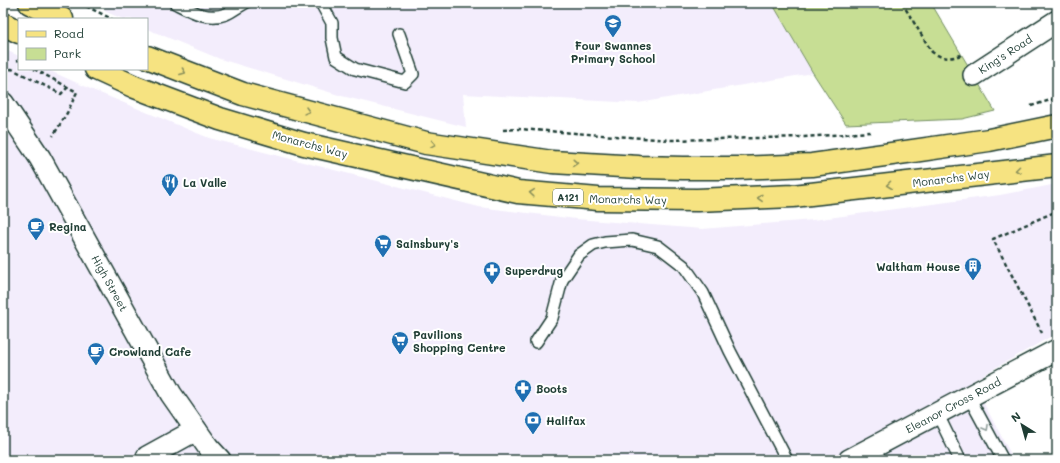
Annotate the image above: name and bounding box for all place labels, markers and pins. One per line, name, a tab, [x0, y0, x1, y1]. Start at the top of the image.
school or university icon: Four Swannes Primary School	[603, 13, 623, 38]
place label: Four Swannes Primary School	[571, 38, 655, 66]
restaurant icon: La Valle	[160, 172, 180, 197]
place label: La Valle	[183, 175, 227, 190]
cafe icon: Regina	[26, 216, 46, 241]
place label: Regina	[49, 219, 87, 234]
supermarket icon: Sainsbury's	[373, 233, 393, 258]
place label: Sainsbury's	[396, 236, 459, 251]
building icon: Waltham House	[963, 256, 983, 281]
place label: Waltham House	[876, 259, 960, 274]
pharmacy icon: Superdrug	[482, 260, 502, 285]
place label: Superdrug	[505, 263, 563, 278]
place label: Pavilions Shopping Centre	[413, 327, 506, 355]
supermarket icon: Pavilions Shopping Centre	[390, 330, 410, 355]
cafe icon: Crowland Cafe	[86, 341, 106, 366]
place label: Crowland Cafe	[109, 344, 192, 359]
pharmacy icon: Boots	[513, 378, 533, 403]
place label: Boots	[536, 381, 568, 396]
bank icon: Halifax	[523, 410, 543, 435]
place label: Halifax	[546, 413, 586, 428]

